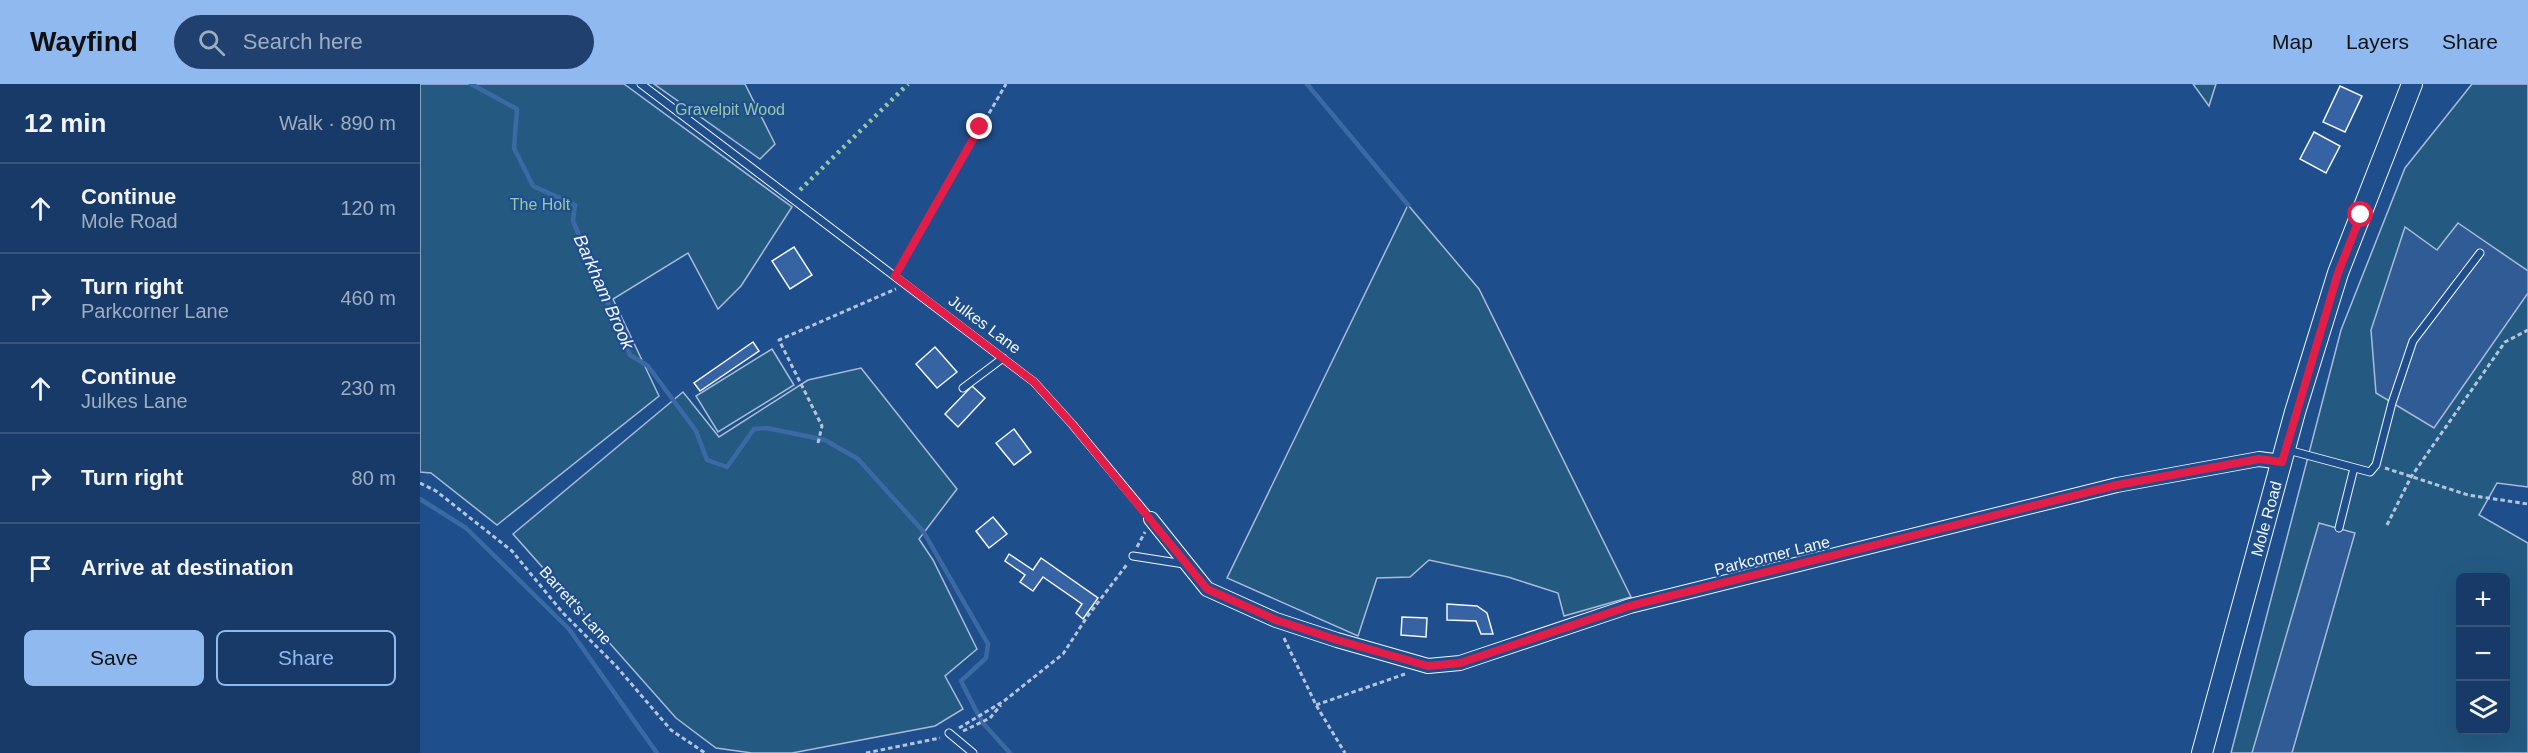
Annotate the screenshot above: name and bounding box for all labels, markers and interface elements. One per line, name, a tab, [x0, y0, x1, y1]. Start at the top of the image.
search box	[174, 15, 594, 69]
text: Wayfind	[30, 26, 138, 57]
icon: search	[195, 26, 228, 59]
text: Search here	[243, 29, 363, 54]
text: Map	[2272, 30, 2313, 53]
text: Layers	[2346, 30, 2409, 53]
text: Share	[2442, 30, 2498, 53]
park label: Gravelpit Wood	[675, 101, 785, 118]
text: 12 min	[24, 108, 106, 138]
text: Walk · 890 m	[279, 112, 396, 134]
route end	[966, 113, 992, 139]
text: Continue	[81, 184, 176, 209]
icon: ahead	[24, 192, 57, 225]
park label: The Holt	[510, 196, 571, 213]
text: 120 m	[340, 197, 396, 219]
route start	[2347, 201, 2373, 227]
text: Mole Road	[81, 210, 178, 232]
water label: Barkham Brook	[570, 231, 639, 354]
text: Turn right	[81, 274, 183, 299]
icon: right	[24, 282, 57, 315]
text: 460 m	[340, 287, 396, 309]
street label: Julkes Lane	[945, 292, 1024, 357]
text: Parkcorner Lane	[81, 300, 229, 322]
text: Continue	[81, 364, 176, 389]
icon: ahead	[24, 372, 57, 405]
text: 230 m	[340, 377, 396, 399]
text: Julkes Lane	[81, 390, 188, 412]
icon: right	[24, 462, 57, 495]
text: Turn right	[81, 465, 183, 490]
text: 80 m	[352, 467, 396, 489]
street label: Mole Road	[2248, 479, 2285, 558]
street label: Parkcorner Lane	[1713, 533, 1832, 578]
icon: arrive	[24, 552, 57, 585]
text: Arrive at destination	[81, 555, 294, 580]
street label: Barrett's Lane	[536, 563, 615, 648]
map controls	[2456, 573, 2510, 735]
button: +	[2456, 573, 2510, 627]
button: −	[2456, 627, 2510, 681]
button: Save	[24, 630, 204, 686]
button: Share	[216, 630, 396, 686]
button: layers	[2456, 681, 2510, 735]

